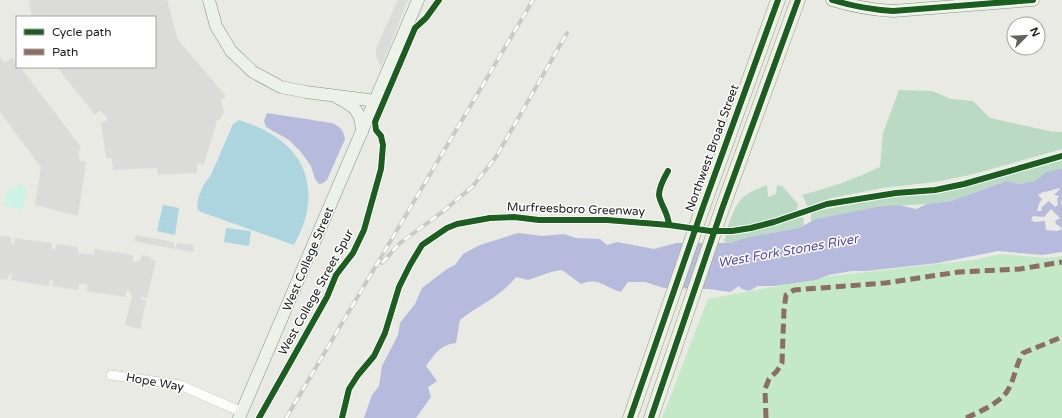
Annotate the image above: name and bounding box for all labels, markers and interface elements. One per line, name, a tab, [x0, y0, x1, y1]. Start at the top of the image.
legend	[16, 16, 156, 68]
north arrow	[1006, 16, 1046, 56]
text: Cycle path	[52, 25, 111, 39]
text: N	[1027, 25, 1042, 39]
text: Path	[52, 45, 78, 59]
street label: Northwest Broad Street	[682, 82, 742, 214]
street label: Murfreesboro Greenway	[507, 200, 646, 218]
street label: West College Street	[280, 204, 336, 313]
street label: West College Street Spur	[276, 226, 357, 357]
water label: West Fork Stones River	[717, 230, 861, 271]
street label: Hope Way	[125, 370, 186, 394]

